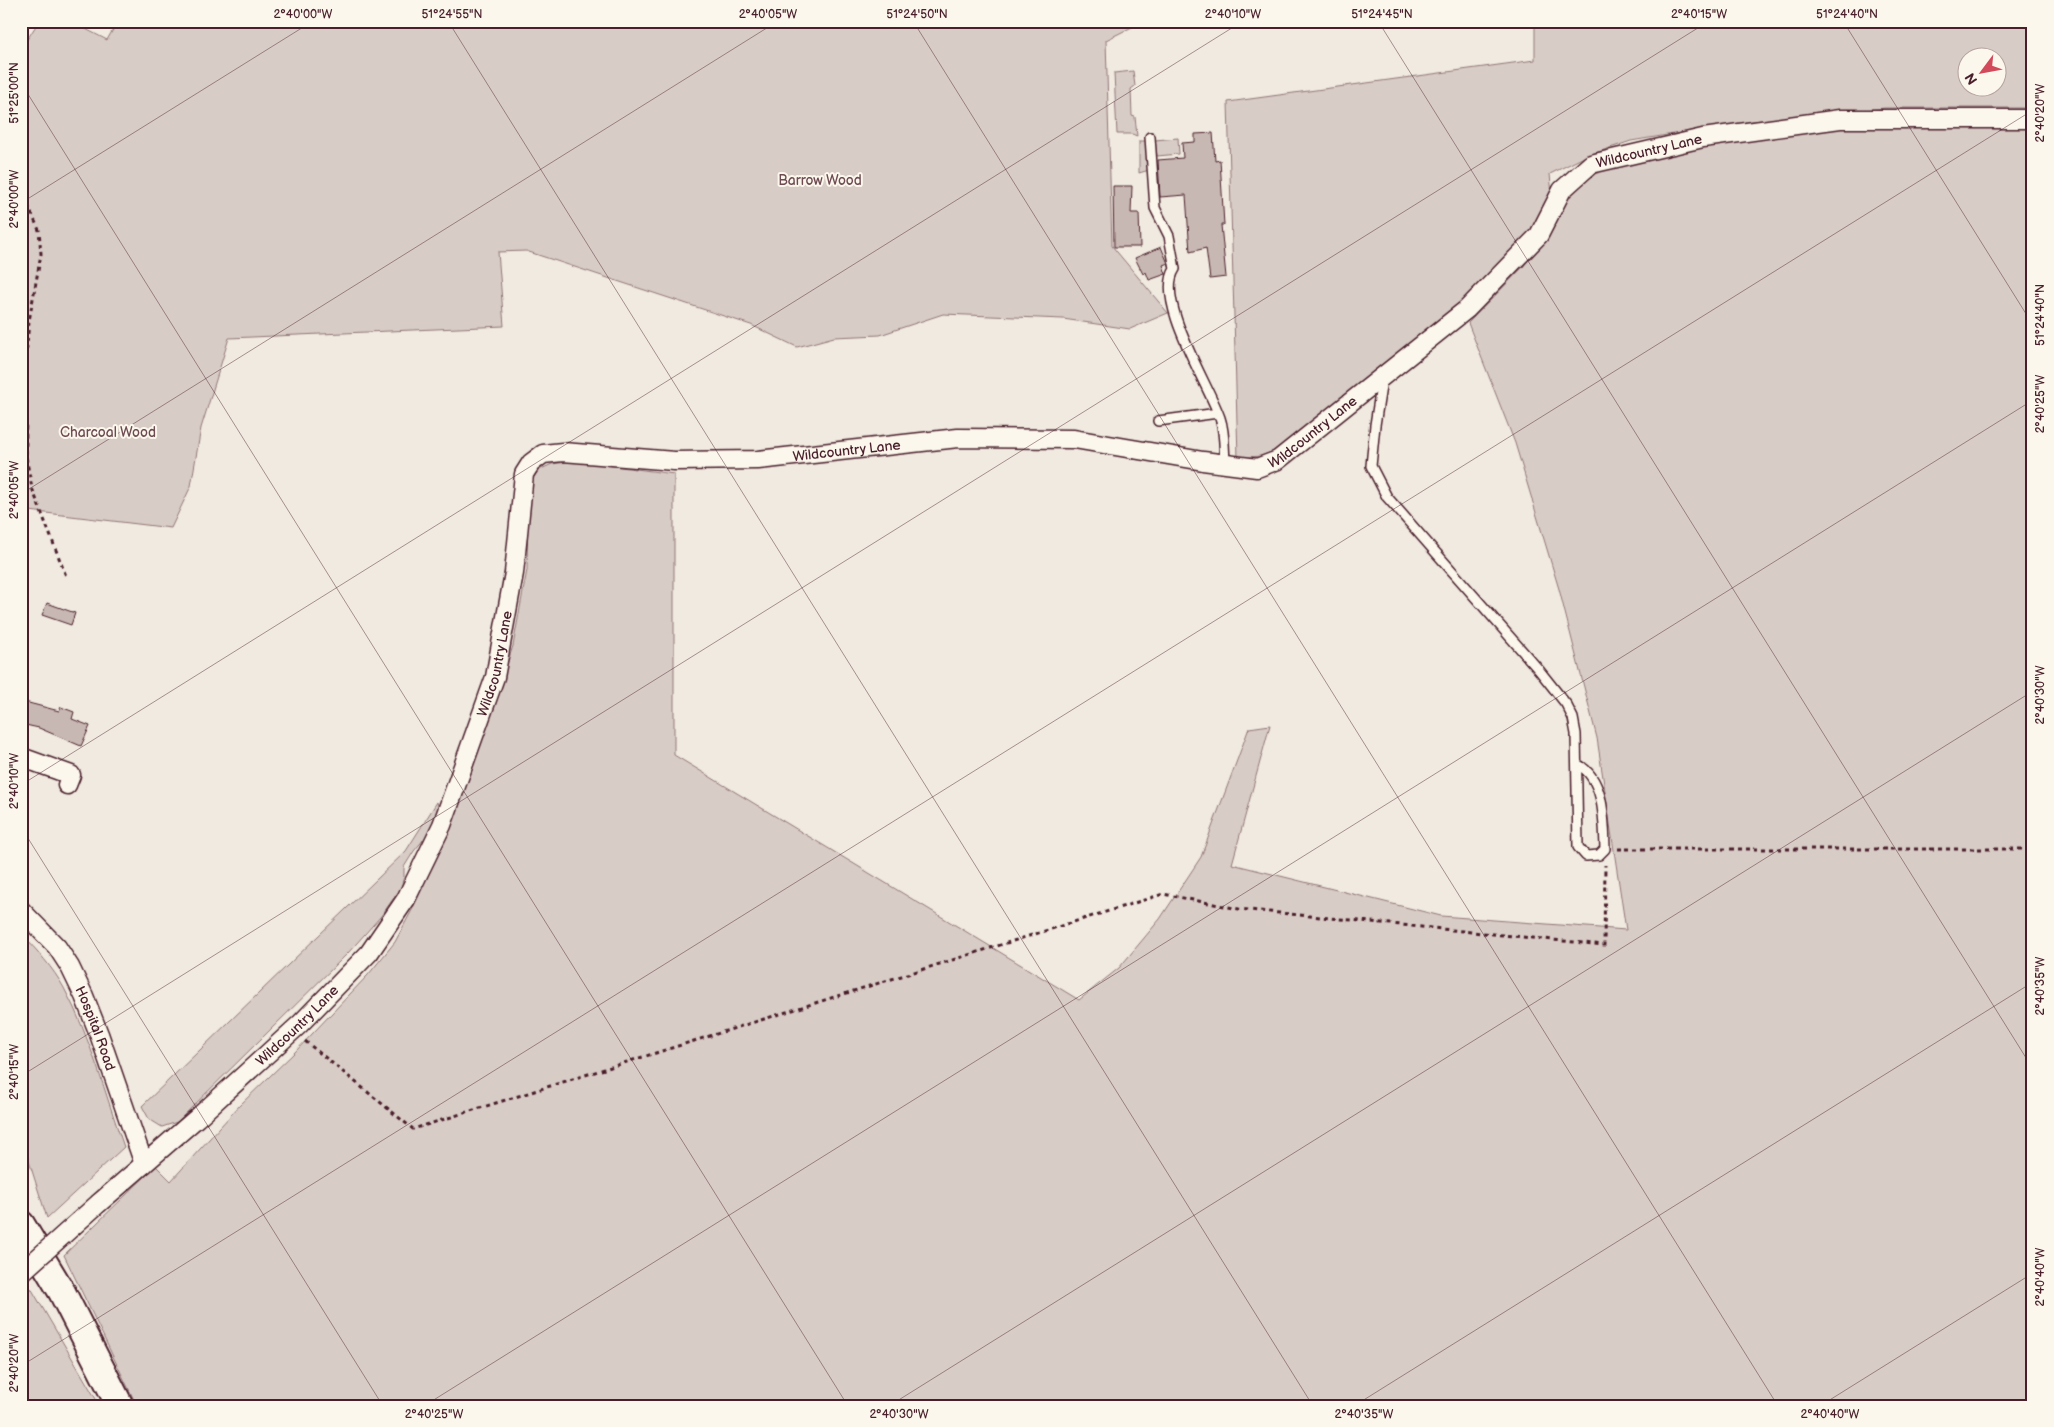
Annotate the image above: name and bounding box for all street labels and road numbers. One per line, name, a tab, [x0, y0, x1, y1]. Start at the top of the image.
street label: Wildcountry Lane	[1594, 130, 1704, 172]
street label: Wildcountry Lane	[1266, 392, 1360, 472]
street label: Wildcountry Lane	[792, 436, 902, 465]
street label: Wildcountry Lane	[474, 610, 516, 719]
street label: Wildcountry Lane	[252, 982, 342, 1069]
street label: Hospital Road	[71, 983, 119, 1073]

